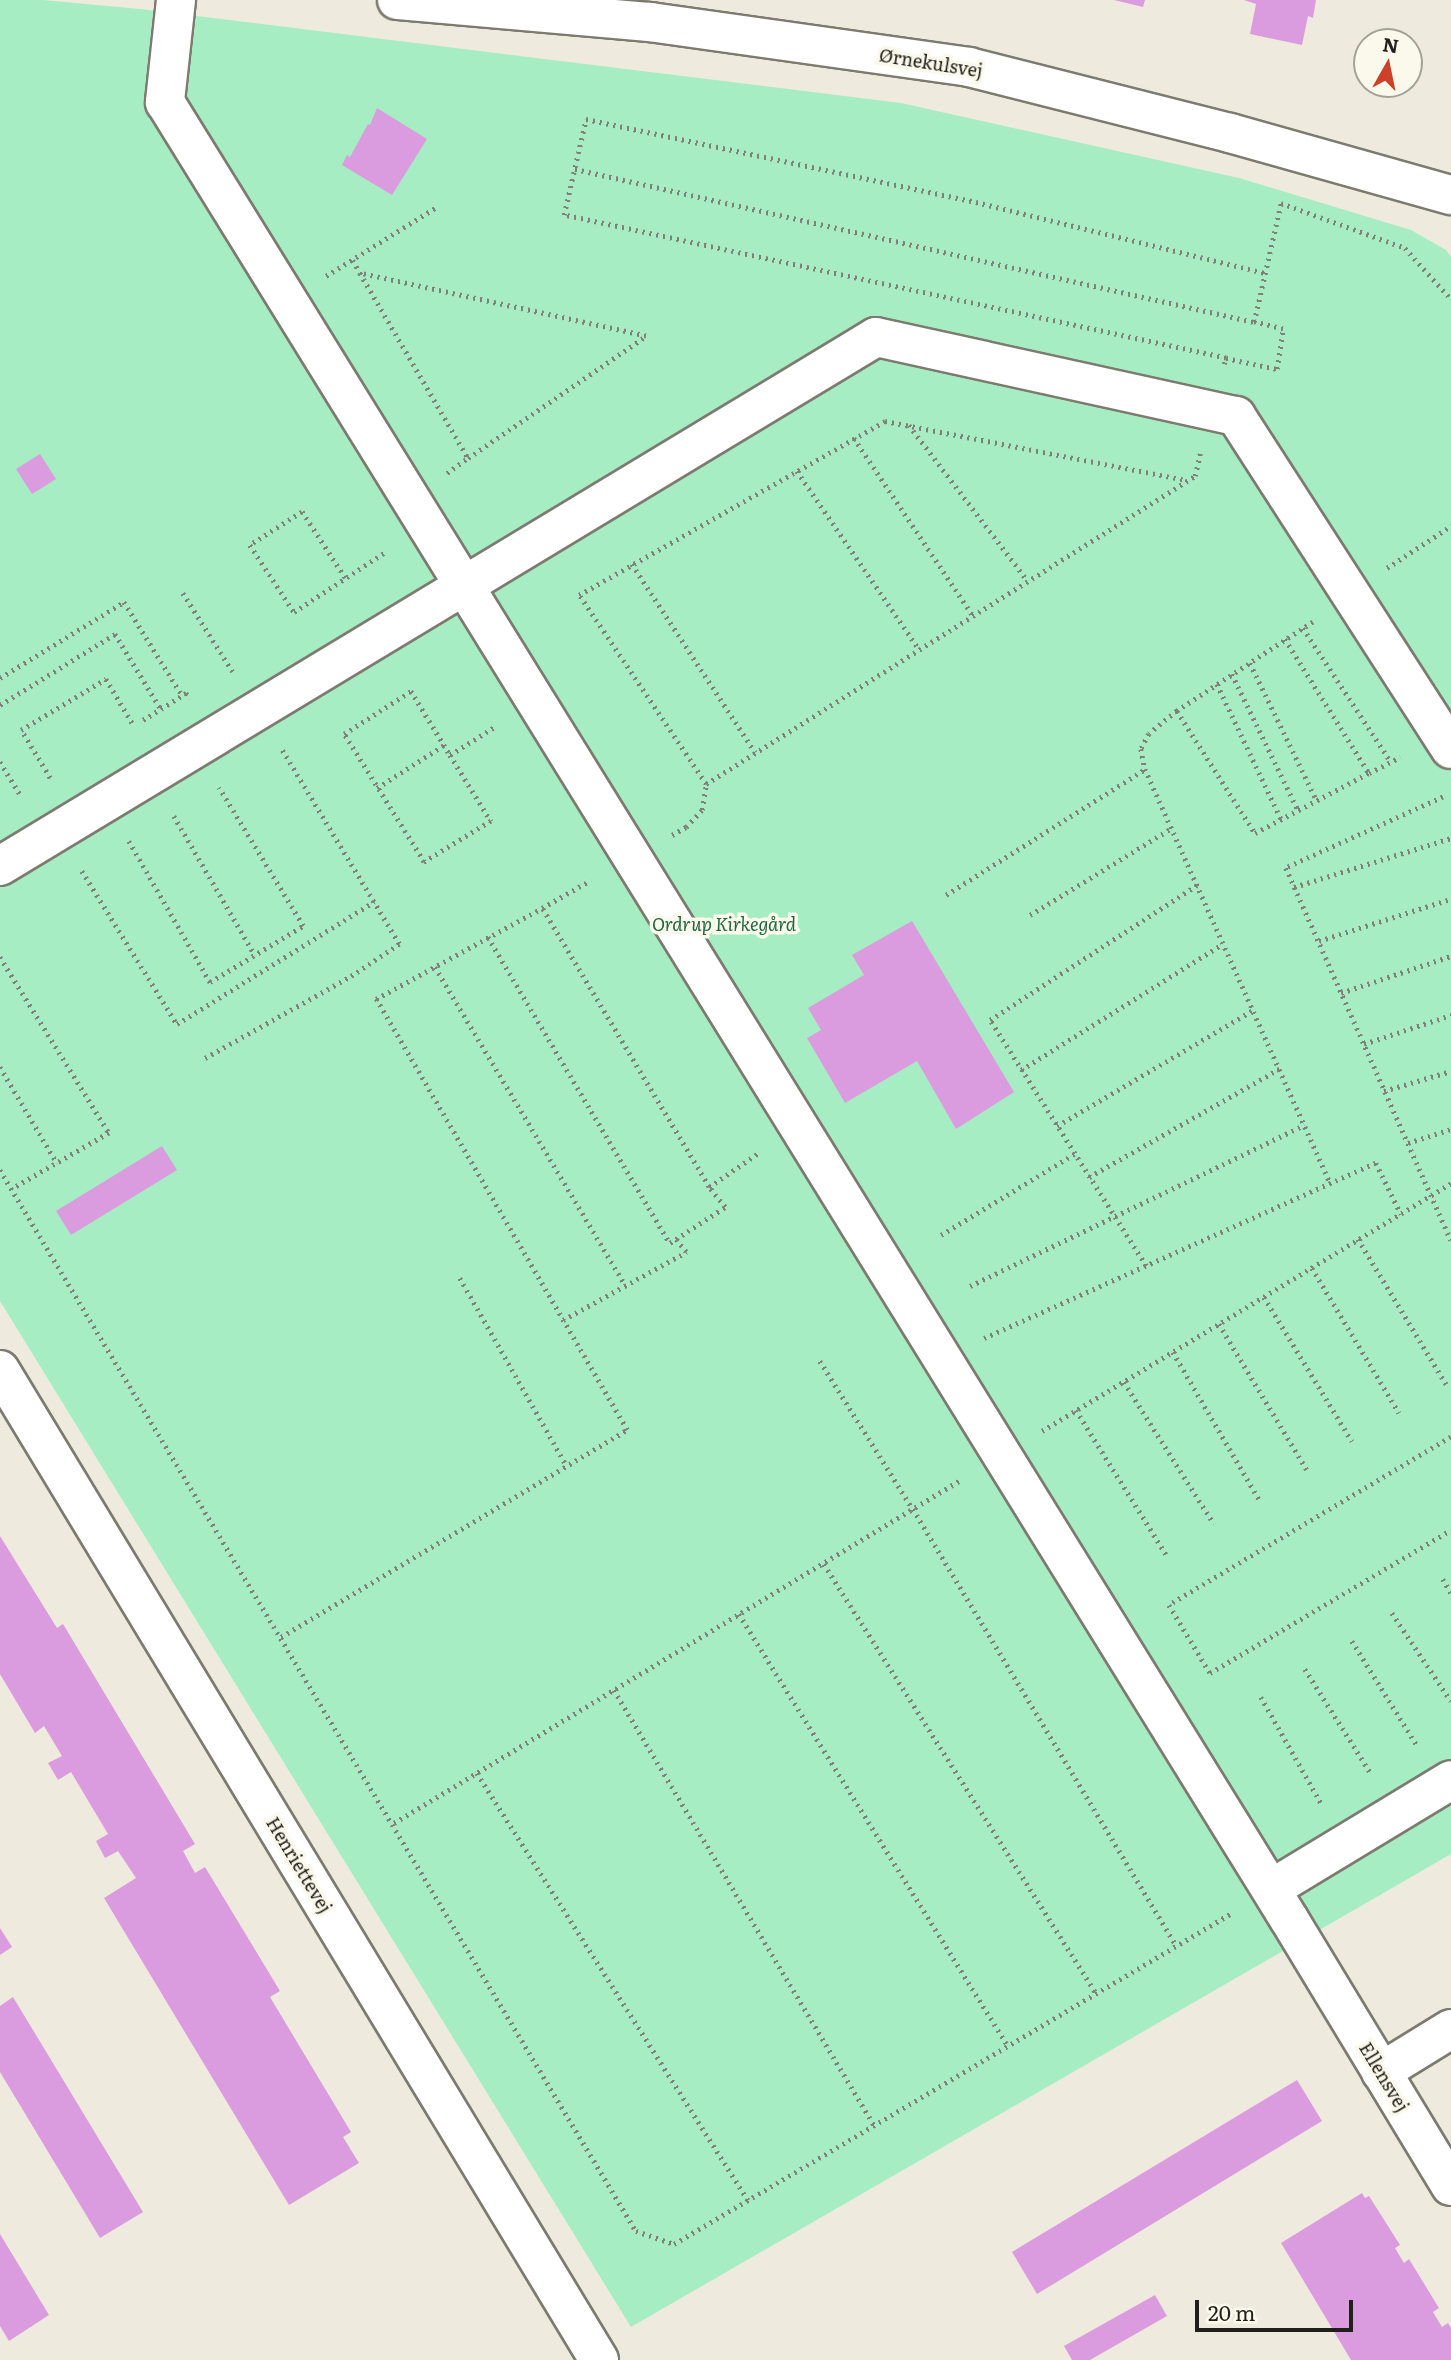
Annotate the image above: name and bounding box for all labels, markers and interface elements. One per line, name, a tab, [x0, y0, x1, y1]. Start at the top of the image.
north arrow	[1353, 28, 1423, 98]
text: N	[1381, 29, 1401, 59]
street label: Ørnekulsvej	[878, 44, 984, 82]
park label: Ordrup Kirkegård	[652, 913, 796, 935]
street label: Henriettevej	[262, 1813, 336, 1917]
street label: Ellensvej	[1355, 2038, 1413, 2116]
scale bar	[1199, 2286, 1356, 2330]
text: 20 m	[1208, 2296, 1255, 2327]

